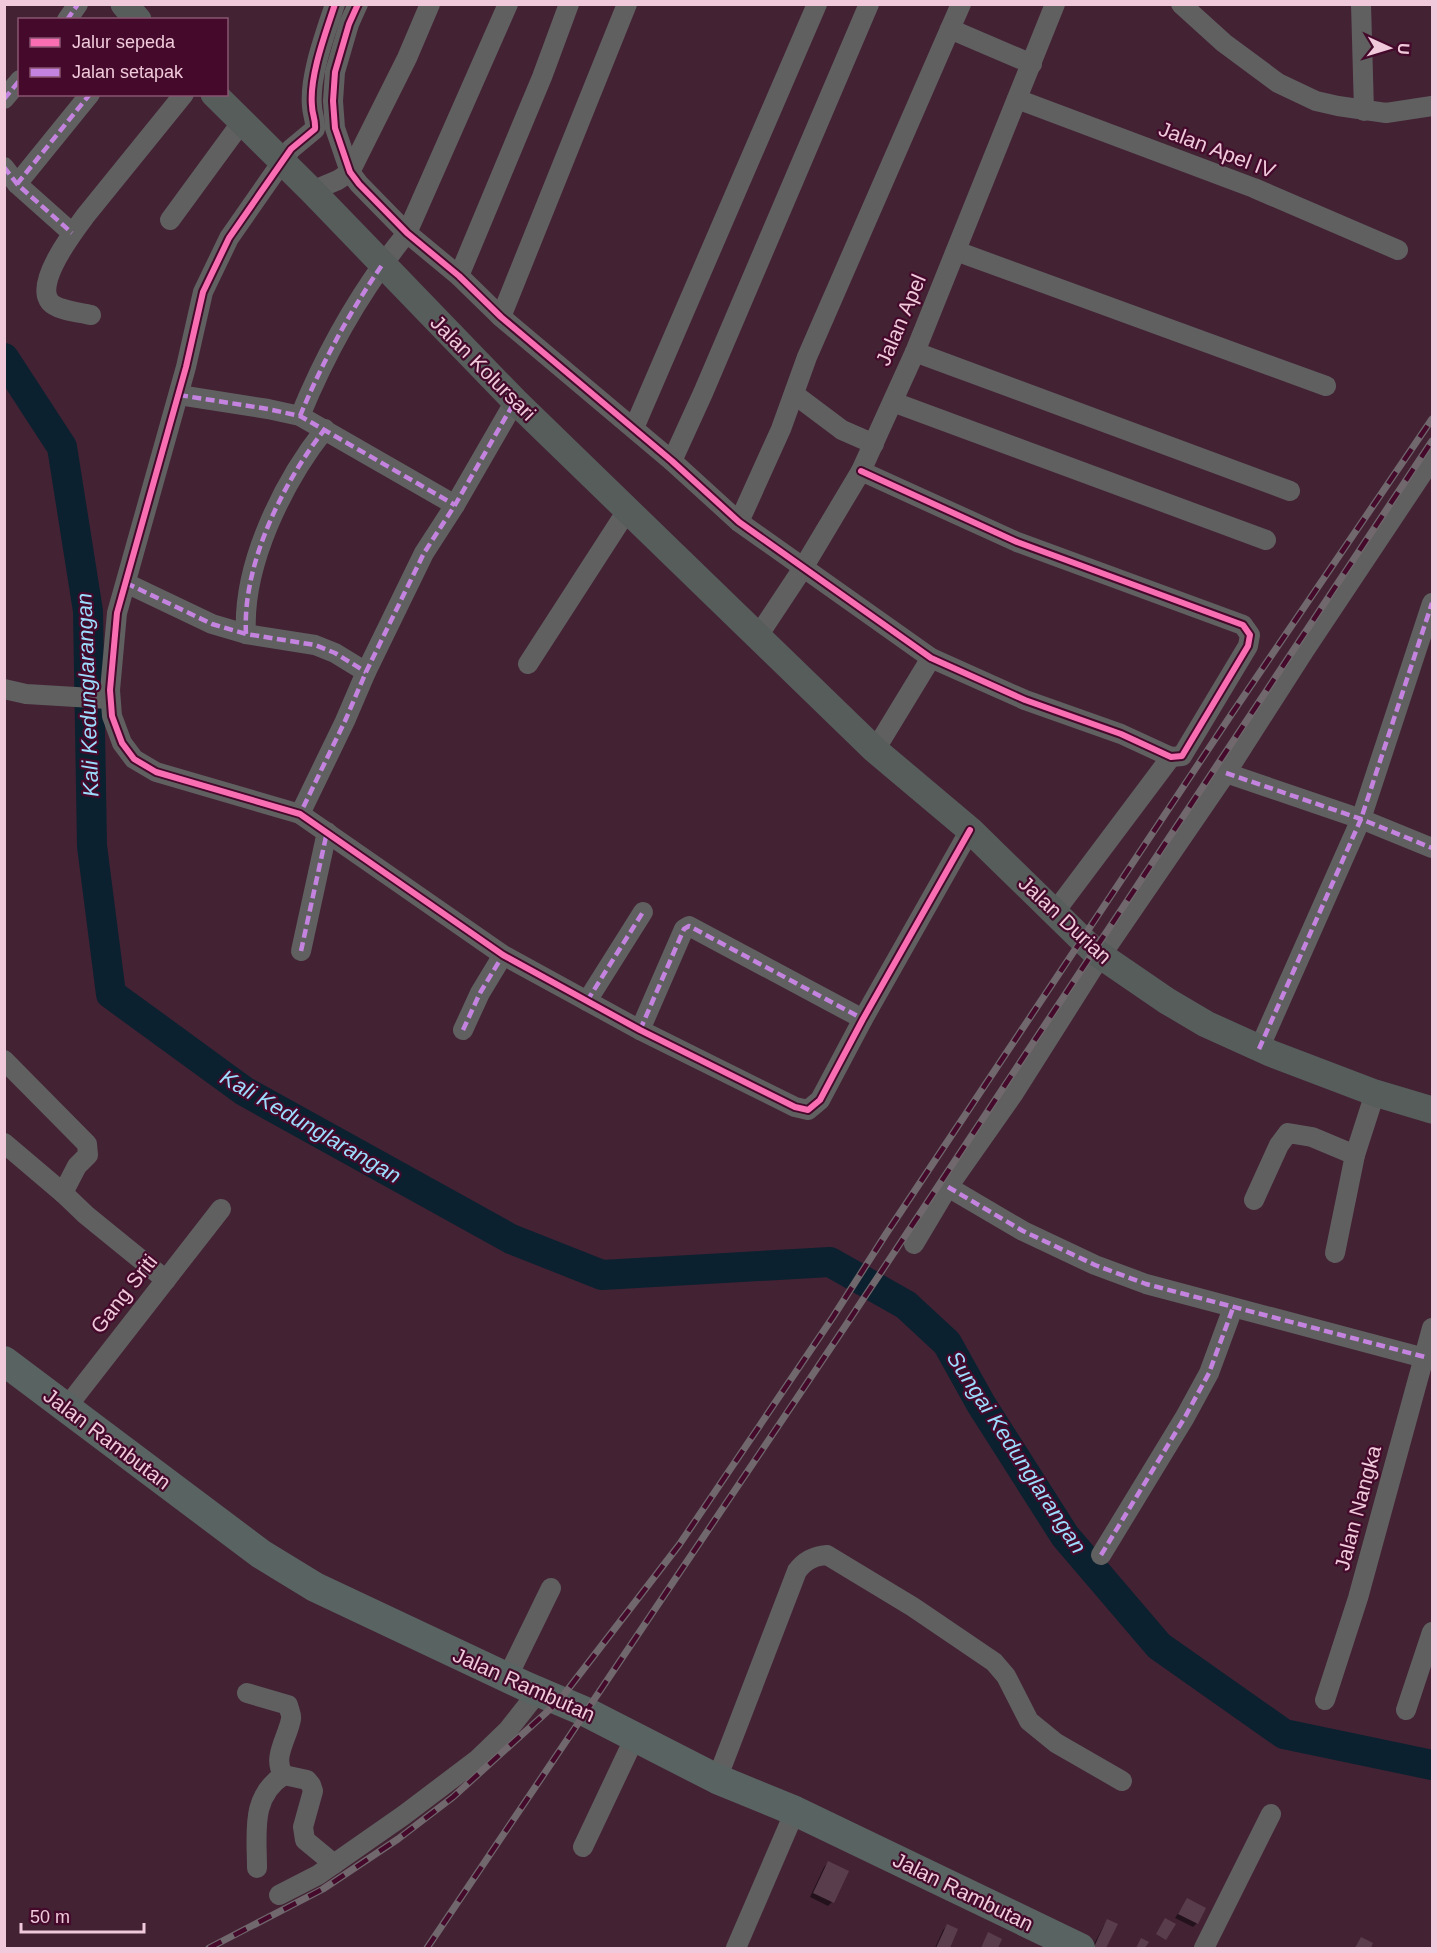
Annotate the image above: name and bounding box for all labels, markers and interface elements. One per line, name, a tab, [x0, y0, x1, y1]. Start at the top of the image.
legend	[18, 18, 228, 96]
north arrow	[1359, 18, 1419, 78]
text: Jalur sepeda	[72, 32, 176, 52]
text: U	[1395, 43, 1412, 55]
text: Jalan setapak	[72, 62, 184, 82]
street label: Jalan Apel IV	[1156, 117, 1279, 182]
street label: Jalan Apel	[871, 271, 930, 369]
street label: Jalan Kolursari	[426, 310, 541, 425]
water label: Kali Kedunglarangan	[71, 592, 104, 797]
street label: Jalan Durian	[1014, 871, 1116, 968]
water label: Kali Kedunglarangan	[216, 1065, 405, 1188]
street label: Gang Sriti	[86, 1250, 161, 1338]
water label: Sungai Kedunglarangan	[942, 1346, 1091, 1558]
street label: Jalan Rambutan	[39, 1383, 175, 1494]
street label: Jalan Nangka	[1330, 1443, 1385, 1573]
street label: Jalan Rambutan	[450, 1643, 599, 1726]
street label: Jalan Rambutan	[889, 1848, 1037, 1935]
scale bar	[21, 1896, 144, 1934]
text: 50 m	[30, 1907, 70, 1927]

